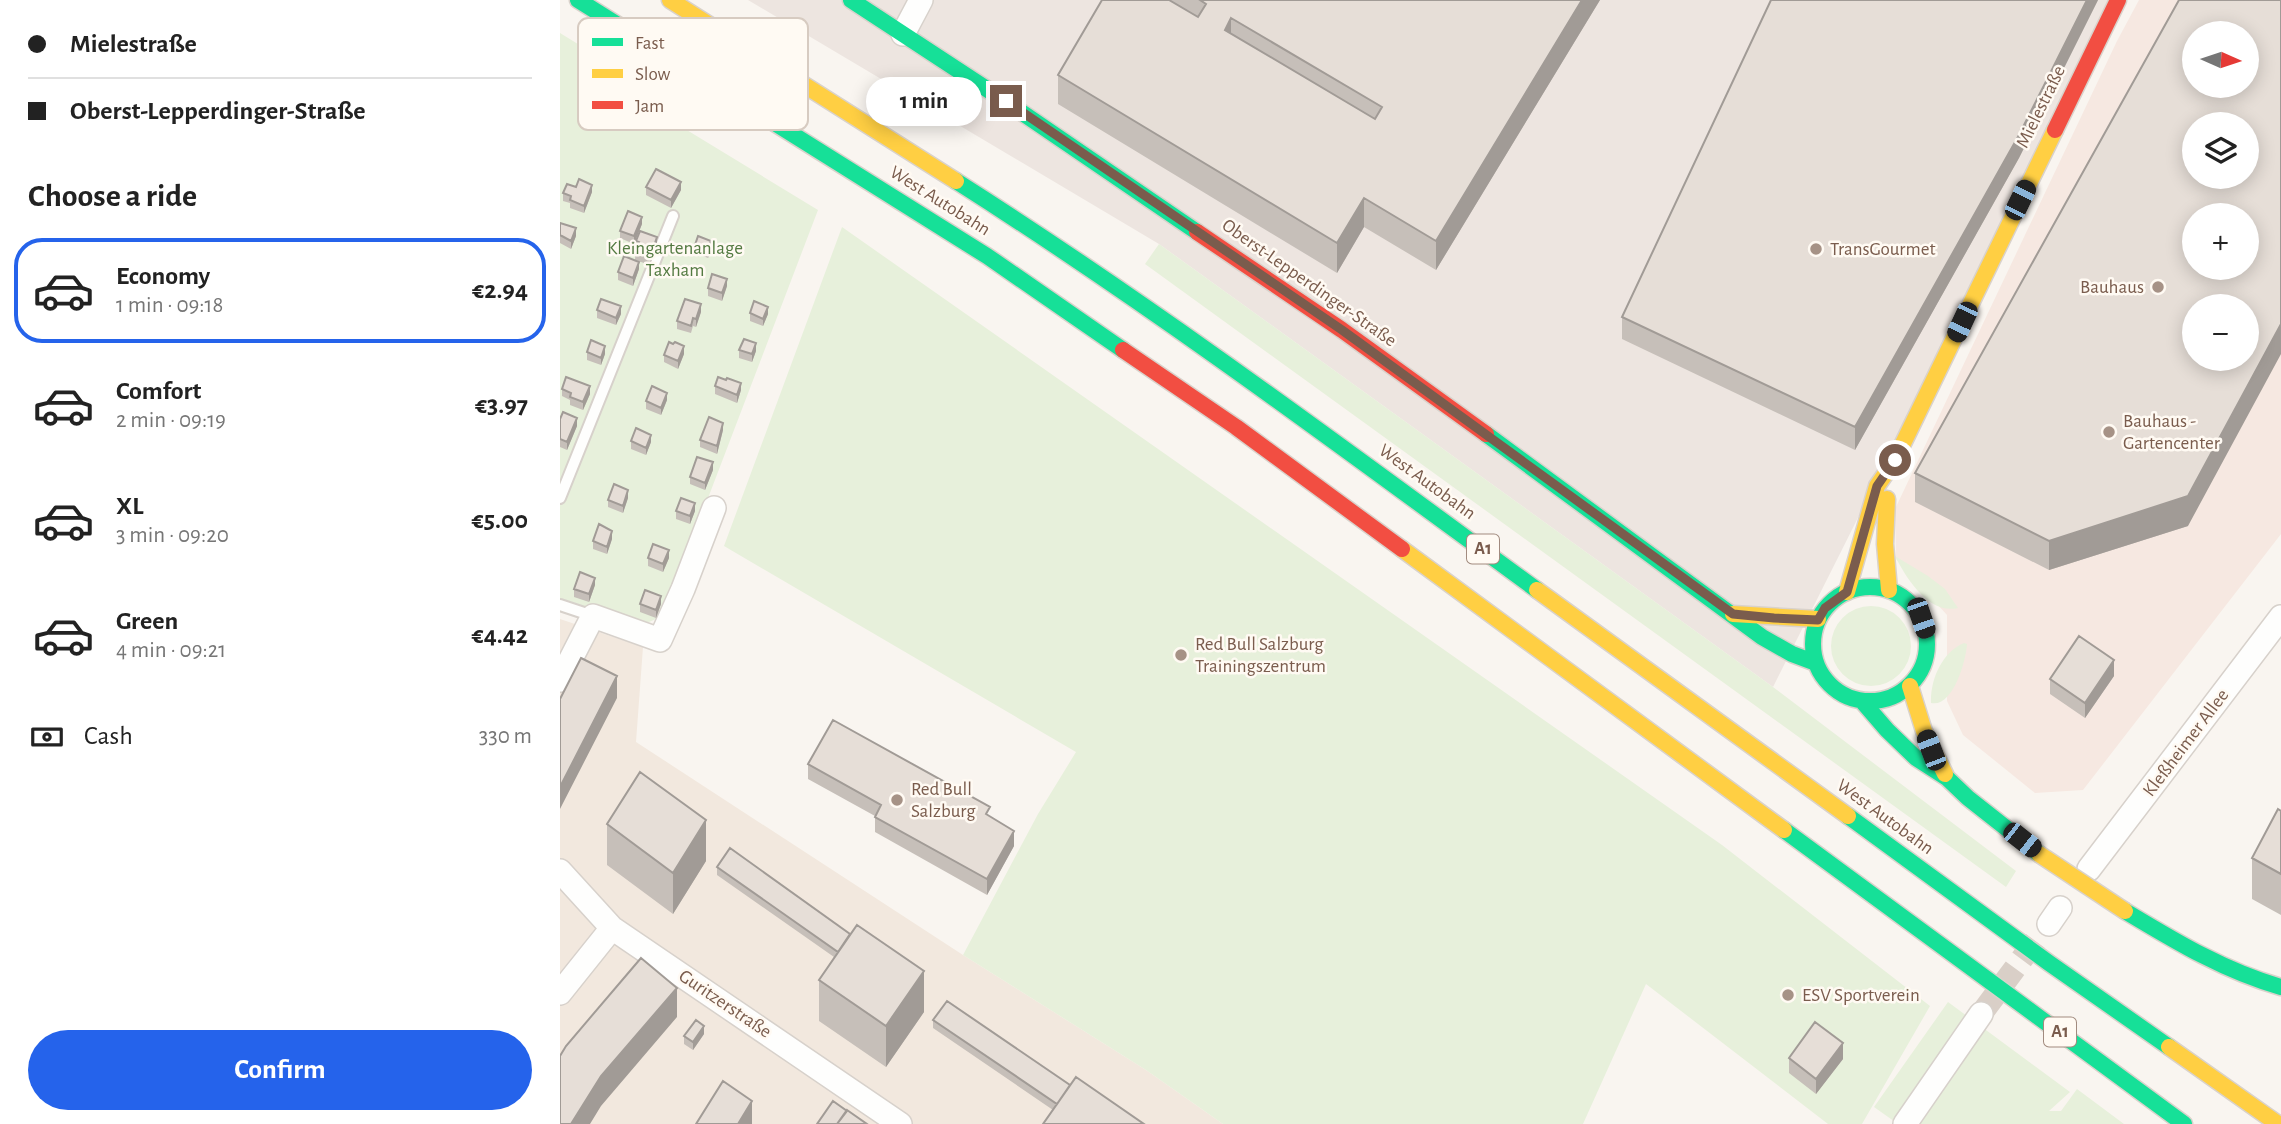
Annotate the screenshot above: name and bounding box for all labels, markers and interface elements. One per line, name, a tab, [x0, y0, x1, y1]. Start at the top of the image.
legend	[578, 18, 808, 130]
north arrow	[2182, 21, 2259, 98]
map controls	[2182, 21, 2259, 371]
text: Mielestraße	[70, 31, 197, 57]
text: Fast	[635, 34, 665, 53]
street label: Mielestraße	[2013, 63, 2069, 151]
text: Slow	[635, 65, 671, 84]
callout: 1 min	[866, 76, 982, 126]
route end	[990, 85, 1022, 117]
text: 1 min	[900, 90, 948, 113]
text: Jam	[635, 97, 664, 116]
text: Oberst-Lepperdinger-Straße	[70, 98, 365, 124]
button: layers	[2182, 112, 2259, 189]
street label: West Autobahn	[886, 163, 994, 239]
car	[2002, 177, 2039, 223]
text: Choose a ride	[28, 180, 197, 212]
button: +	[2182, 203, 2259, 280]
street label: Oberst-Lepperdinger-Straße	[1218, 216, 1400, 350]
park label: Kleingartenanlage Taxham	[607, 239, 743, 280]
place label: TransGourmet	[1830, 240, 1935, 259]
marker: TransGourmet	[1808, 241, 1824, 257]
icon: car	[32, 259, 95, 322]
text: Economy	[116, 263, 210, 289]
text: €2.94	[472, 277, 528, 303]
place label: Bauhaus	[2080, 278, 2144, 297]
marker: Bauhaus	[2150, 279, 2166, 295]
text: 1 min · 09:18	[116, 294, 223, 317]
button: −	[2182, 294, 2259, 371]
car	[1944, 299, 1981, 345]
icon: car	[32, 374, 95, 437]
text: Comfort	[116, 378, 201, 404]
text: €3.97	[475, 392, 528, 418]
text: 2 min · 09:19	[116, 409, 226, 432]
place label: Bauhaus - Gartencenter	[2123, 412, 2220, 453]
marker: Bauhaus - Gartencenter	[2101, 424, 2117, 440]
street label: West Autobahn	[1375, 441, 1479, 523]
route start	[1879, 444, 1911, 476]
icon: car	[32, 489, 95, 552]
text: XL	[116, 493, 143, 519]
text: €5.00	[472, 507, 528, 533]
text: 3 min · 09:20	[116, 524, 229, 547]
road number: A1	[1467, 534, 1499, 564]
car	[1905, 595, 1938, 641]
icon: car	[32, 604, 95, 667]
text: Green	[116, 608, 178, 634]
text: €4.42	[472, 622, 528, 648]
place label: Red Bull Salzburg Trainingszentrum	[1195, 635, 1326, 676]
text: 4 min · 09:21	[116, 639, 226, 662]
marker: Red Bull Salzburg Trainingszentrum	[1173, 647, 1189, 663]
street label: Kleßheimer Allee	[2140, 686, 2232, 800]
icon: cash	[28, 718, 66, 756]
text: Cash	[84, 723, 133, 749]
text: 330 m	[479, 725, 532, 748]
car	[1914, 727, 1949, 773]
street label: West Autobahn	[1833, 776, 1937, 858]
place label: Red Bull Salzburg	[911, 780, 976, 821]
marker: Red Bull Salzburg	[889, 792, 905, 808]
car	[1999, 819, 2046, 861]
street label: Guritzerstraße	[675, 966, 775, 1042]
place label: ESV Sportverein	[1802, 986, 1920, 1005]
marker: ESV Sportverein	[1780, 987, 1796, 1003]
road number: A1	[2044, 1017, 2076, 1046]
button: Confirm	[28, 1030, 532, 1110]

